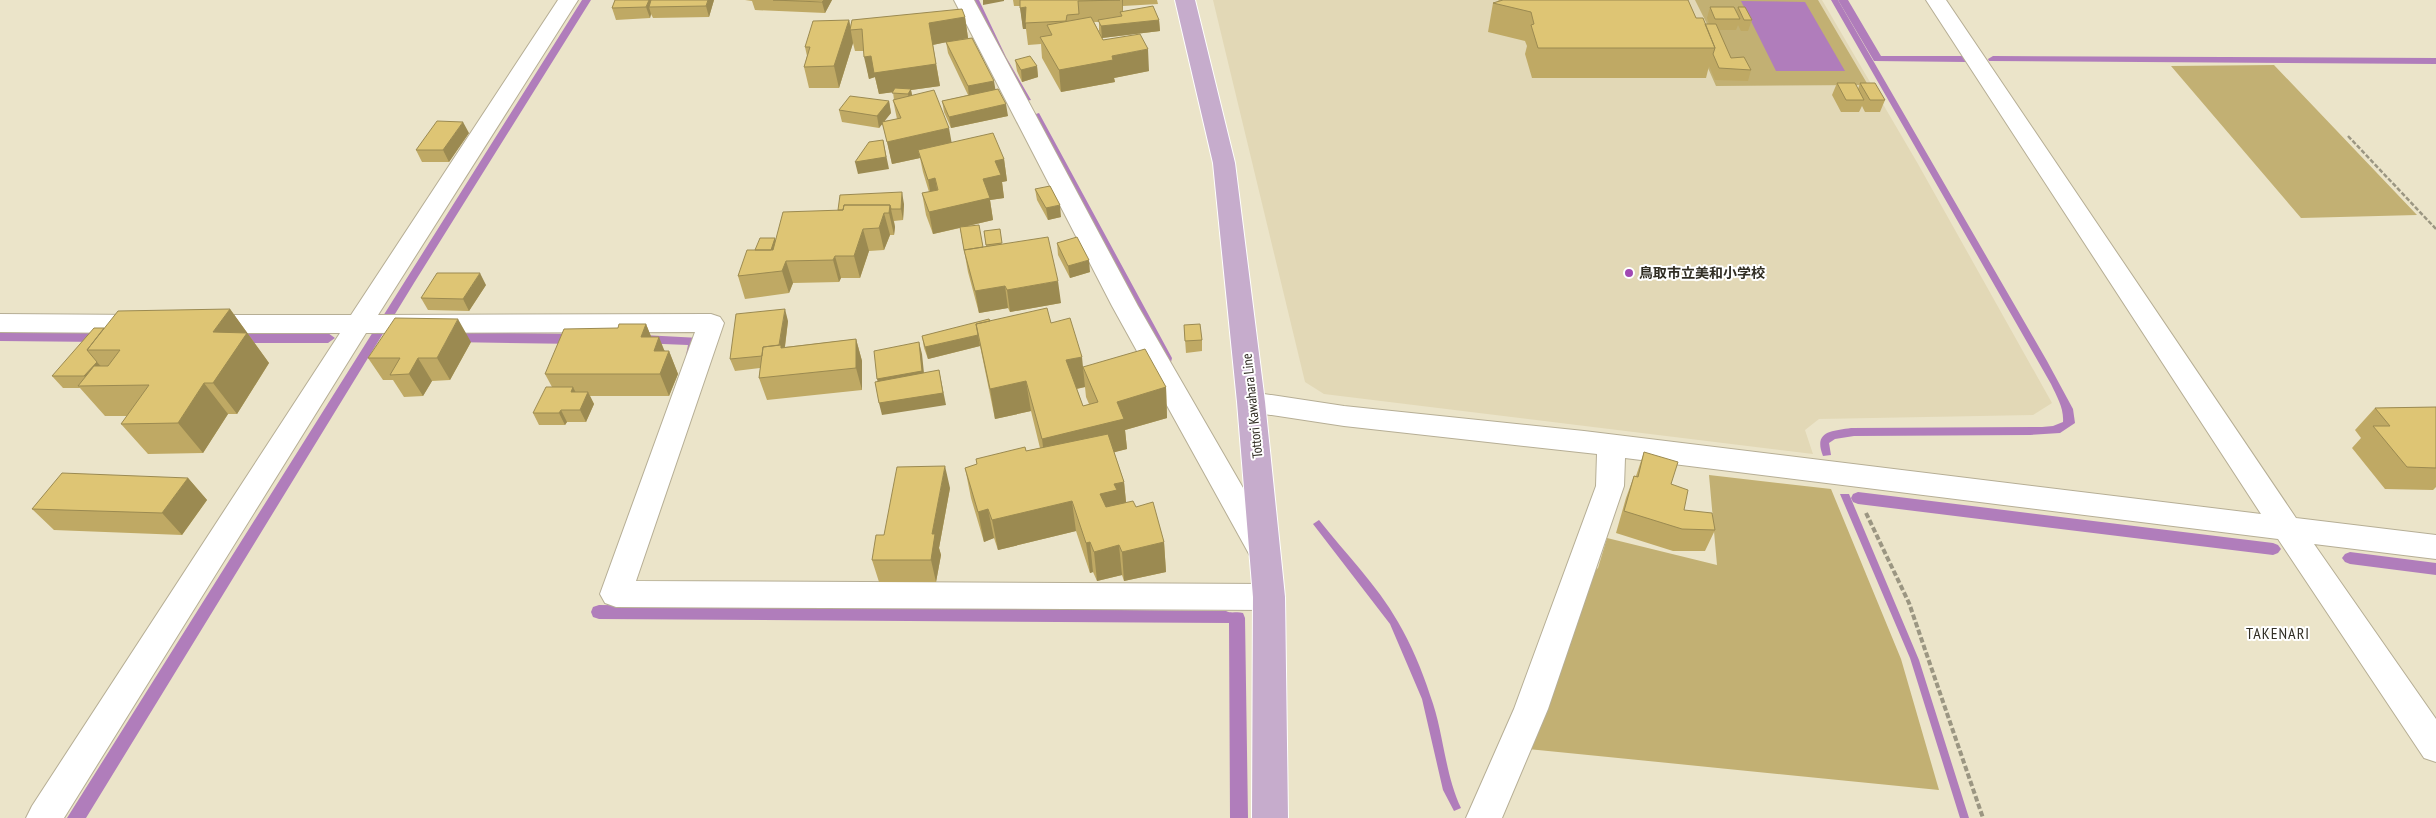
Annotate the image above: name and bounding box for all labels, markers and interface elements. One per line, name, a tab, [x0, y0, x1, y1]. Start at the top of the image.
place label: 鳥取市立美和小学校	[1639, 264, 1765, 282]
marker: 鳥取市立美和小学校	[1623, 267, 1635, 279]
street label: Tottori Kawahara Line	[1238, 352, 1266, 459]
district label: TAKENARI	[2246, 623, 2310, 643]

